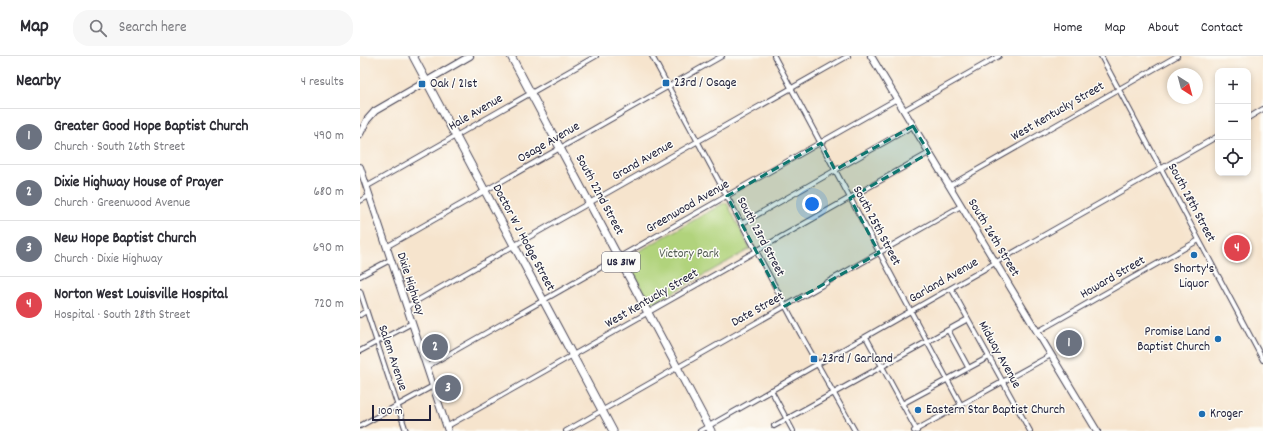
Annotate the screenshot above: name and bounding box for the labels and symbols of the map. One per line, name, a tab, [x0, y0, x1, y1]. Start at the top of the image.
north arrow	[1167, 68, 1203, 104]
place label: 23rd / Osage	[674, 74, 737, 93]
place label: Oak / 21st	[430, 75, 478, 94]
street label: West Kentucky Street	[1008, 77, 1108, 146]
marker: 23rd / Osage	[661, 78, 671, 88]
marker: Oak / 21st	[417, 79, 427, 89]
street label: Hale Avenue	[445, 90, 507, 136]
street label: Osage Avenue	[514, 117, 584, 168]
street label: Grand Avenue	[609, 136, 677, 186]
street label: South 22nd Street	[570, 151, 628, 239]
street label: South 28th Street	[1162, 160, 1220, 246]
street label: Greenwood Avenue	[643, 175, 733, 239]
street label: Doctor W J Hodge Street	[487, 181, 559, 295]
street label: South 25th Street	[847, 183, 905, 269]
street label: South 23rd Street	[731, 194, 789, 280]
your location	[802, 194, 822, 214]
street label: South 26th Street	[962, 195, 1024, 281]
pin: 4	[1224, 233, 1250, 263]
park label: Victory Park	[659, 245, 719, 264]
street label: Dixie Highway	[391, 250, 429, 319]
marker: Shorty's Liquor	[1189, 250, 1199, 260]
road number: US 31W	[602, 252, 640, 272]
street label: Howard Street	[1077, 252, 1149, 304]
street label: Garland Avenue	[906, 253, 982, 309]
place label: Shorty's Liquor	[1174, 260, 1214, 294]
street label: West Kentucky Street	[602, 264, 702, 333]
street label: Date Street	[728, 288, 788, 332]
street label: Midway Avenue	[973, 318, 1025, 392]
street label: Salem Avenue	[372, 323, 412, 394]
place label: Promise Land Baptist Church	[1137, 323, 1210, 357]
pin: 1	[1056, 328, 1082, 358]
pin: 2	[422, 332, 448, 362]
marker: Promise Land Baptist Church	[1213, 334, 1223, 344]
place label: 23rd / Garland	[822, 350, 893, 369]
marker: 23rd / Garland	[809, 354, 819, 364]
pin: 3	[435, 373, 461, 403]
place label: Eastern Star Baptist Church	[926, 401, 1065, 420]
scale bar	[372, 403, 431, 422]
marker: Eastern Star Baptist Church	[913, 405, 923, 415]
place label: Kroger	[1210, 405, 1243, 424]
marker: Kroger	[1197, 409, 1207, 419]

